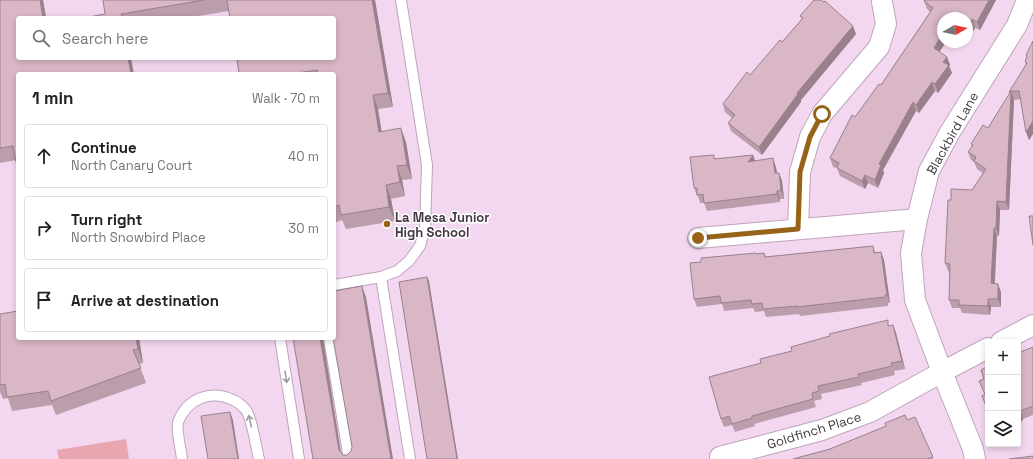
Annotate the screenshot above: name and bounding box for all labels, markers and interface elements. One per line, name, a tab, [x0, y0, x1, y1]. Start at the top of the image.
north arrow	[937, 12, 973, 48]
search box	[16, 16, 336, 60]
icon: search	[30, 27, 52, 49]
text: Search here	[62, 29, 148, 48]
text: 1 min	[32, 87, 74, 109]
street label: Blackbird Lane	[923, 89, 982, 178]
text: Walk · 70 m	[252, 90, 320, 107]
route start	[813, 105, 831, 123]
text: Continue	[71, 138, 137, 157]
icon: ahead	[33, 145, 55, 167]
text: 40 m	[288, 148, 319, 165]
text: North Canary Court	[71, 157, 193, 174]
place label: La Mesa Junior High School	[395, 209, 489, 241]
text: Turn right	[71, 210, 142, 229]
icon: right	[33, 217, 55, 239]
marker: La Mesa Junior High School	[382, 219, 392, 229]
text: 30 m	[288, 220, 319, 237]
text: North Snowbird Place	[71, 229, 206, 246]
route end	[689, 229, 707, 247]
icon: arrive	[33, 289, 55, 311]
text: Arrive at destination	[71, 291, 219, 310]
map controls	[985, 339, 1021, 447]
button: +	[985, 339, 1021, 375]
one-way arrow	[282, 370, 290, 383]
button: −	[985, 375, 1021, 411]
street label: Goldfinch Place	[765, 408, 863, 453]
button: layers	[985, 411, 1021, 447]
one-way arrow	[246, 415, 253, 428]

